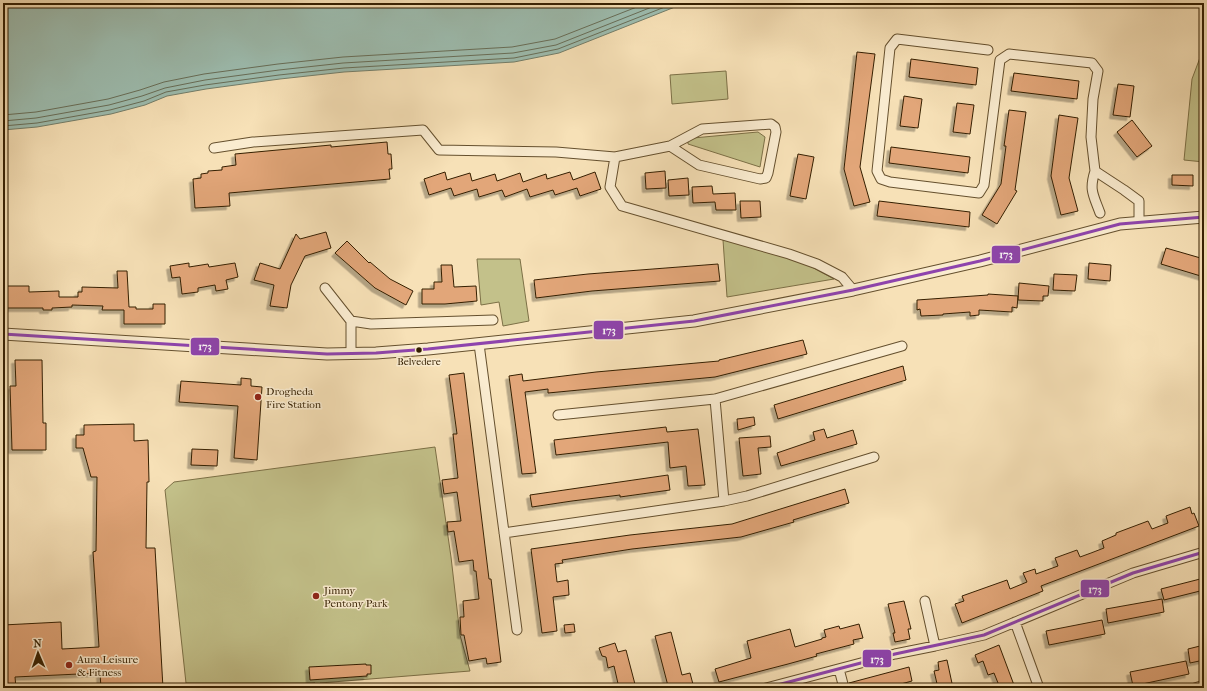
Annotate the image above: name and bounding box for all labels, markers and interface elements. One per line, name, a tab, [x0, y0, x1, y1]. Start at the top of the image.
line badge: 173	[991, 245, 1021, 264]
text: 173	[999, 248, 1013, 261]
line badge: 173	[593, 320, 624, 340]
text: 173	[602, 324, 616, 337]
line badge: 173	[190, 337, 220, 356]
text: 173	[198, 340, 212, 353]
marker: Belvedere	[414, 345, 424, 355]
place label: Belvedere	[397, 356, 441, 368]
place label: Drogheda Fire Station	[266, 385, 322, 411]
marker: Drogheda Fire Station	[253, 392, 263, 402]
line badge: 173	[1080, 579, 1110, 598]
text: 173	[1088, 583, 1102, 596]
place label: Jimmy Pentony Park	[323, 584, 388, 610]
marker: Jimmy Pentony Park	[311, 591, 321, 601]
north arrow	[18, 633, 58, 673]
text: N	[33, 637, 43, 650]
line badge: 173	[862, 649, 892, 668]
place label: Aura Leisure & Fitness	[76, 653, 139, 679]
text: 173	[870, 653, 884, 666]
marker: Aura Leisure & Fitness	[64, 660, 74, 670]

